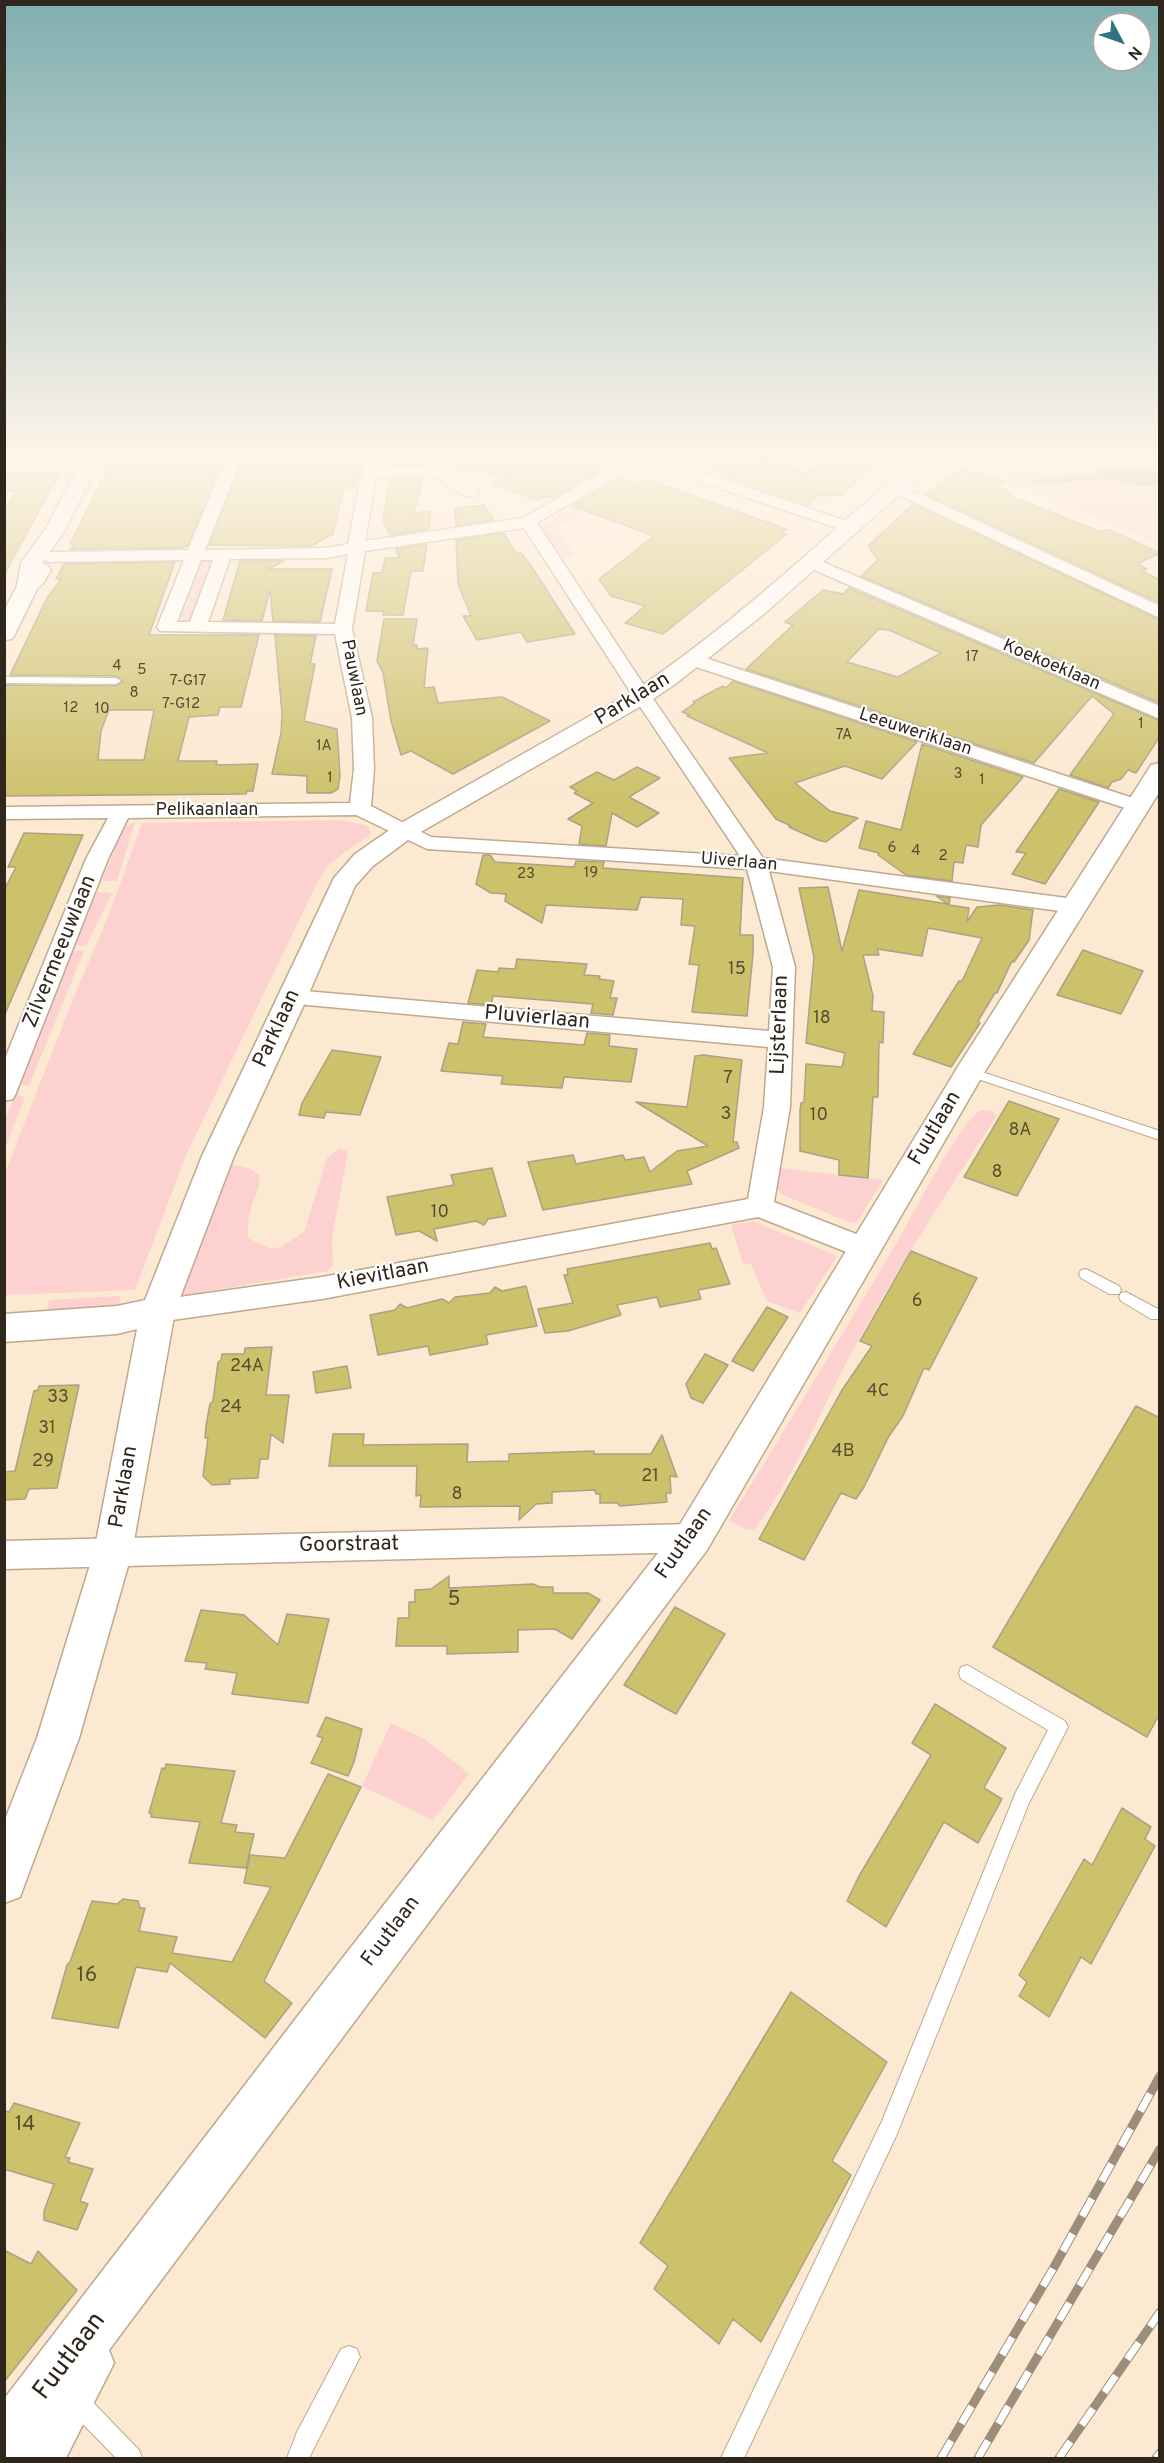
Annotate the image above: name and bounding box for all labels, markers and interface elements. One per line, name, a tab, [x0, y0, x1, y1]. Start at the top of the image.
north arrow	[1092, 12, 1152, 72]
text: N	[1123, 42, 1145, 63]
street label: Koekoeklaan	[999, 636, 1103, 696]
street label: Pauwlaan	[335, 638, 371, 718]
house number: 17	[965, 649, 979, 667]
house number: 4	[112, 658, 122, 676]
house number: 5	[137, 662, 147, 680]
street label: Parklaan	[591, 668, 675, 732]
house number: 7-G17	[170, 673, 206, 691]
house number: 8	[129, 685, 139, 703]
house number: 7-G12	[162, 696, 200, 714]
house number: 12	[64, 700, 78, 718]
house number: 10	[94, 701, 110, 719]
street label: Leeuweriklaan	[856, 705, 974, 761]
house number: 1	[1138, 716, 1144, 734]
house number: 7A	[836, 727, 852, 745]
house number: 1A	[316, 738, 332, 756]
house number: 3	[953, 766, 963, 784]
house number: 1	[327, 770, 333, 788]
house number: 1	[979, 772, 985, 790]
street label: Pelikaanlaan	[156, 800, 258, 822]
house number: 6	[888, 840, 896, 858]
house number: 4	[911, 843, 921, 861]
house number: 2	[938, 848, 948, 866]
street label: Uiverlaan	[700, 849, 778, 877]
house number: 19	[584, 865, 598, 883]
house number: 23	[517, 866, 535, 884]
street label: Zilvermeeuwlaan	[19, 872, 103, 1032]
house number: 15	[728, 959, 746, 981]
street label: Lijsterlaan	[767, 975, 795, 1075]
street label: Parklaan	[249, 986, 307, 1072]
street label: Pluvierlaan	[483, 1002, 591, 1036]
house number: 18	[813, 1008, 831, 1030]
house number: 7	[723, 1068, 733, 1090]
street label: Fuutlaan	[904, 1087, 968, 1171]
house number: 3	[721, 1104, 731, 1126]
house number: 10	[810, 1105, 828, 1127]
house number: 8A	[1008, 1120, 1032, 1142]
house number: 8	[992, 1162, 1002, 1184]
house number: 10	[431, 1202, 449, 1224]
street label: Kievitlaan	[335, 1255, 431, 1297]
house number: 6	[912, 1291, 922, 1313]
house number: 24A	[230, 1356, 264, 1378]
house number: 4C	[867, 1381, 889, 1403]
house number: 33	[47, 1387, 69, 1409]
house number: 24	[220, 1397, 242, 1419]
house number: 31	[38, 1418, 56, 1440]
house number: 4B	[832, 1441, 854, 1463]
street label: Parklaan	[105, 1444, 145, 1530]
house number: 29	[32, 1451, 54, 1473]
house number: 21	[641, 1466, 659, 1488]
house number: 8	[452, 1484, 462, 1506]
street label: Fuutlaan	[651, 1503, 719, 1585]
street label: Goorstraat	[299, 1533, 399, 1559]
house number: 5	[447, 1588, 461, 1614]
street label: Fuutlaan	[357, 1892, 427, 1972]
house number: 16	[77, 1964, 97, 1990]
house number: 14	[15, 2113, 35, 2139]
street label: Fuutlaan	[28, 2307, 114, 2407]

